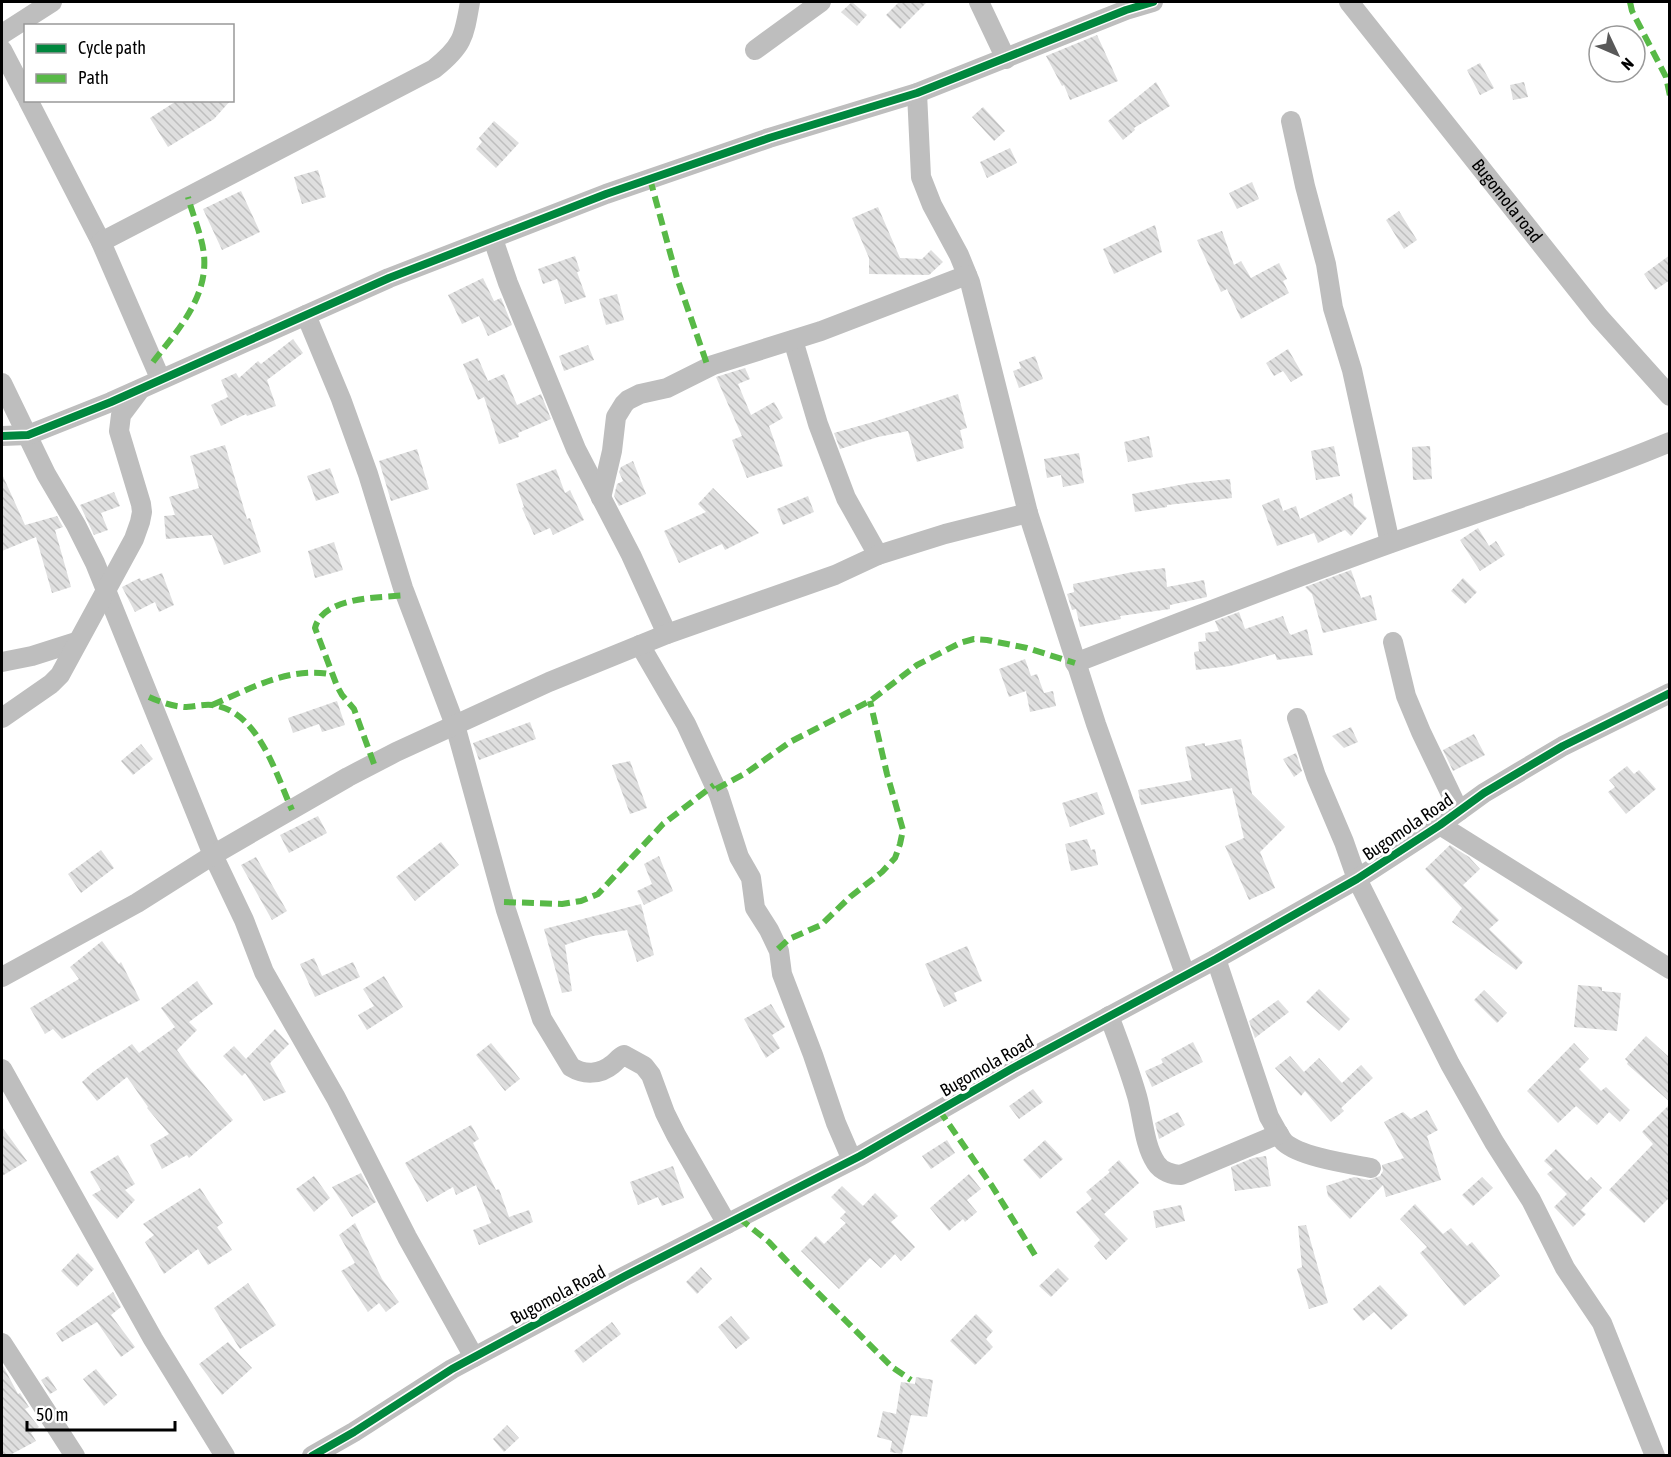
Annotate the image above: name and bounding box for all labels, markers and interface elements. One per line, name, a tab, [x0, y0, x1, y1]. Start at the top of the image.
legend	[24, 24, 234, 102]
north arrow	[1587, 24, 1647, 84]
text: Cycle path	[78, 37, 146, 58]
text: N	[1618, 55, 1638, 74]
text: Path	[78, 67, 109, 88]
street label: Bugomola road	[1468, 155, 1547, 247]
street label: Bugomola Road	[1359, 789, 1457, 864]
street label: Bugomola Road	[936, 1030, 1037, 1101]
street label: Bugomola Road	[507, 1261, 609, 1328]
scale bar	[27, 1394, 176, 1432]
text: 50 m	[36, 1404, 68, 1425]

